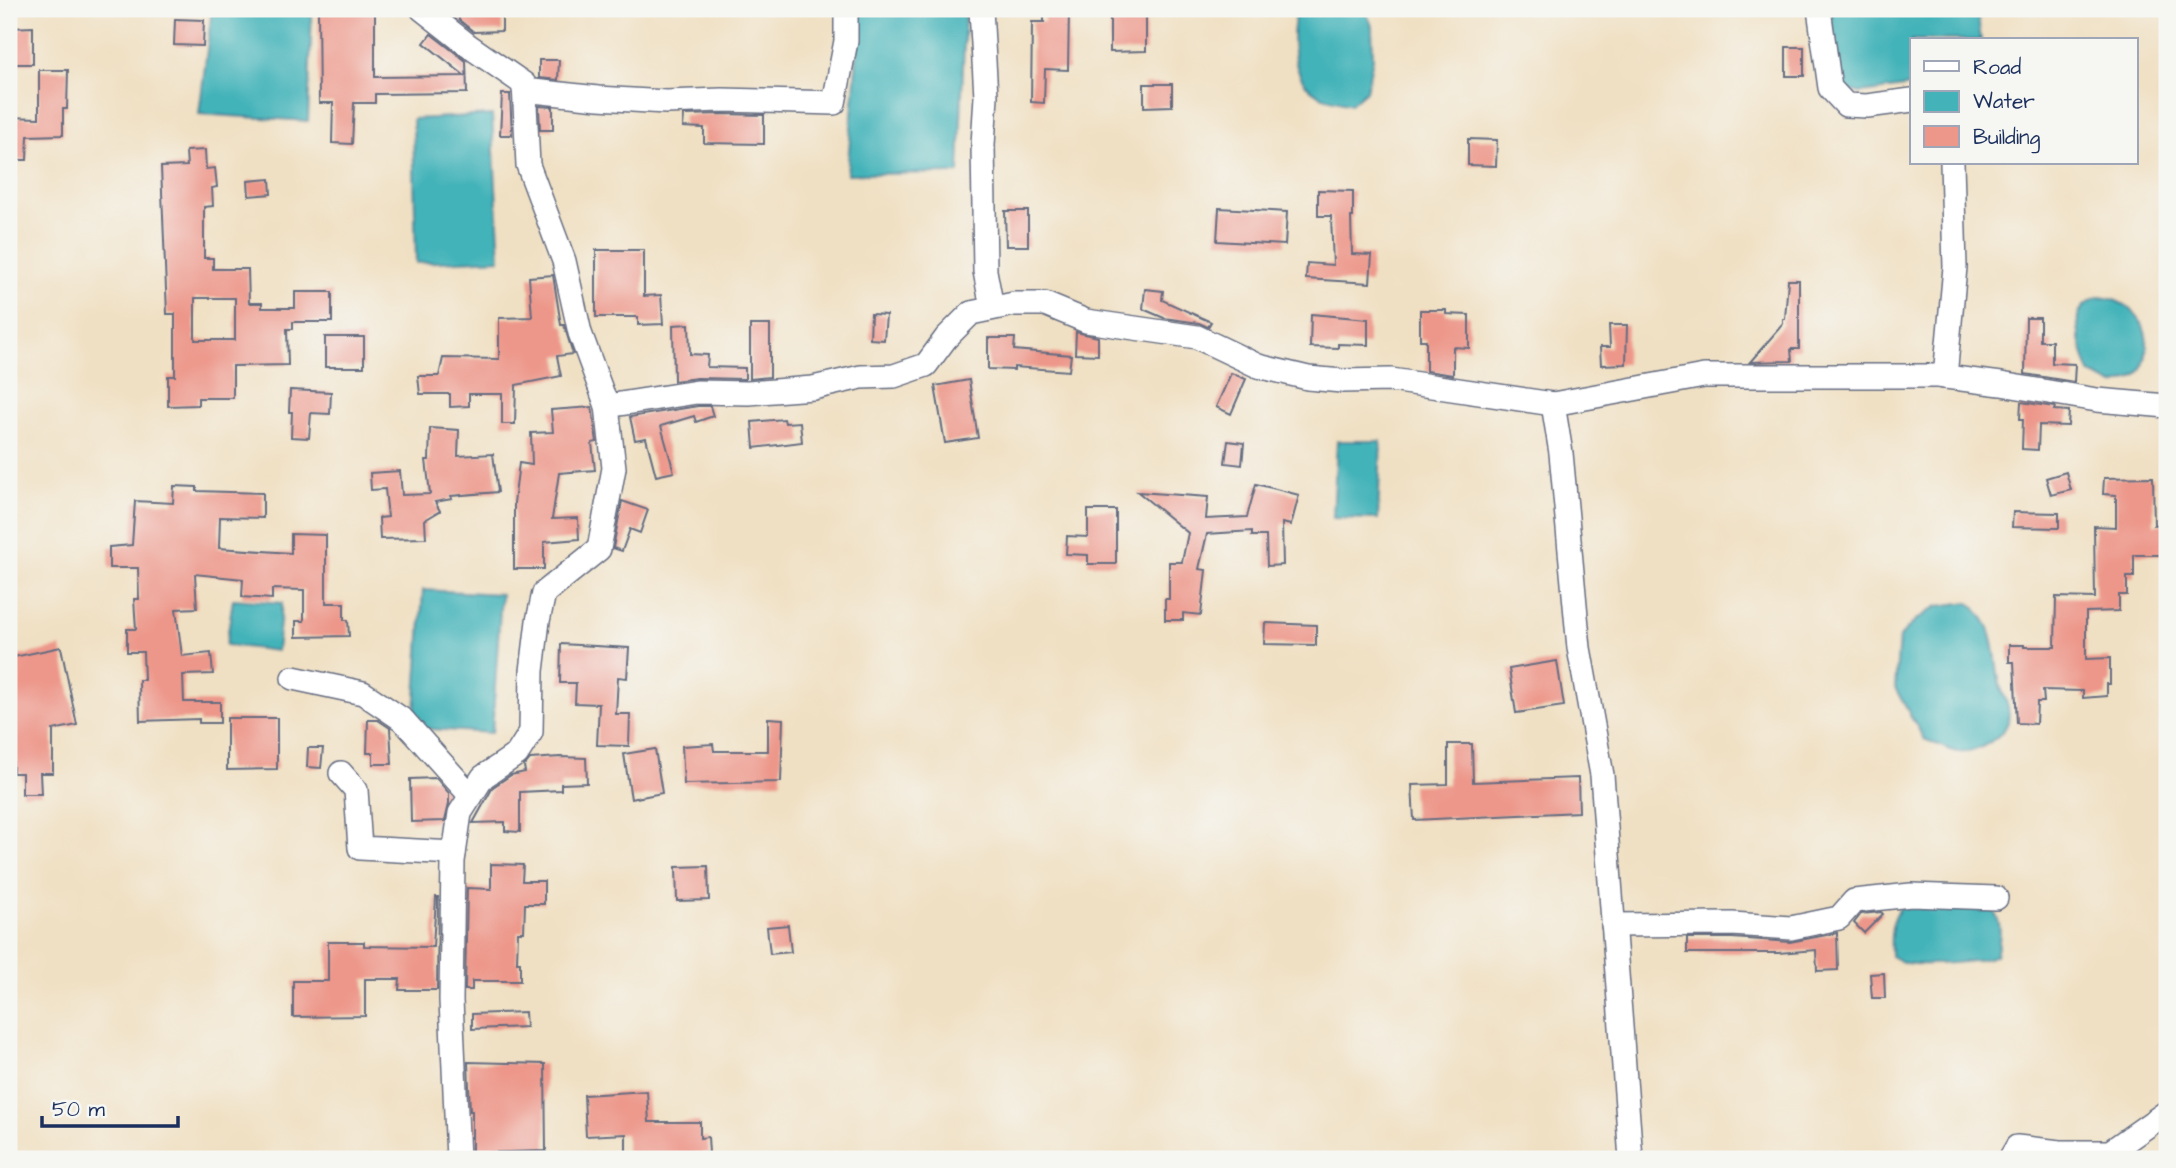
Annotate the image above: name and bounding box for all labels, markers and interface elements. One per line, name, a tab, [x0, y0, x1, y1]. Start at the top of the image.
legend	[1910, 38, 2138, 164]
text: Road	[1973, 53, 2021, 82]
text: Water	[1973, 87, 2035, 116]
text: Building	[1973, 123, 2041, 154]
scale bar	[42, 1084, 178, 1128]
text: 50 m	[52, 1095, 106, 1124]

